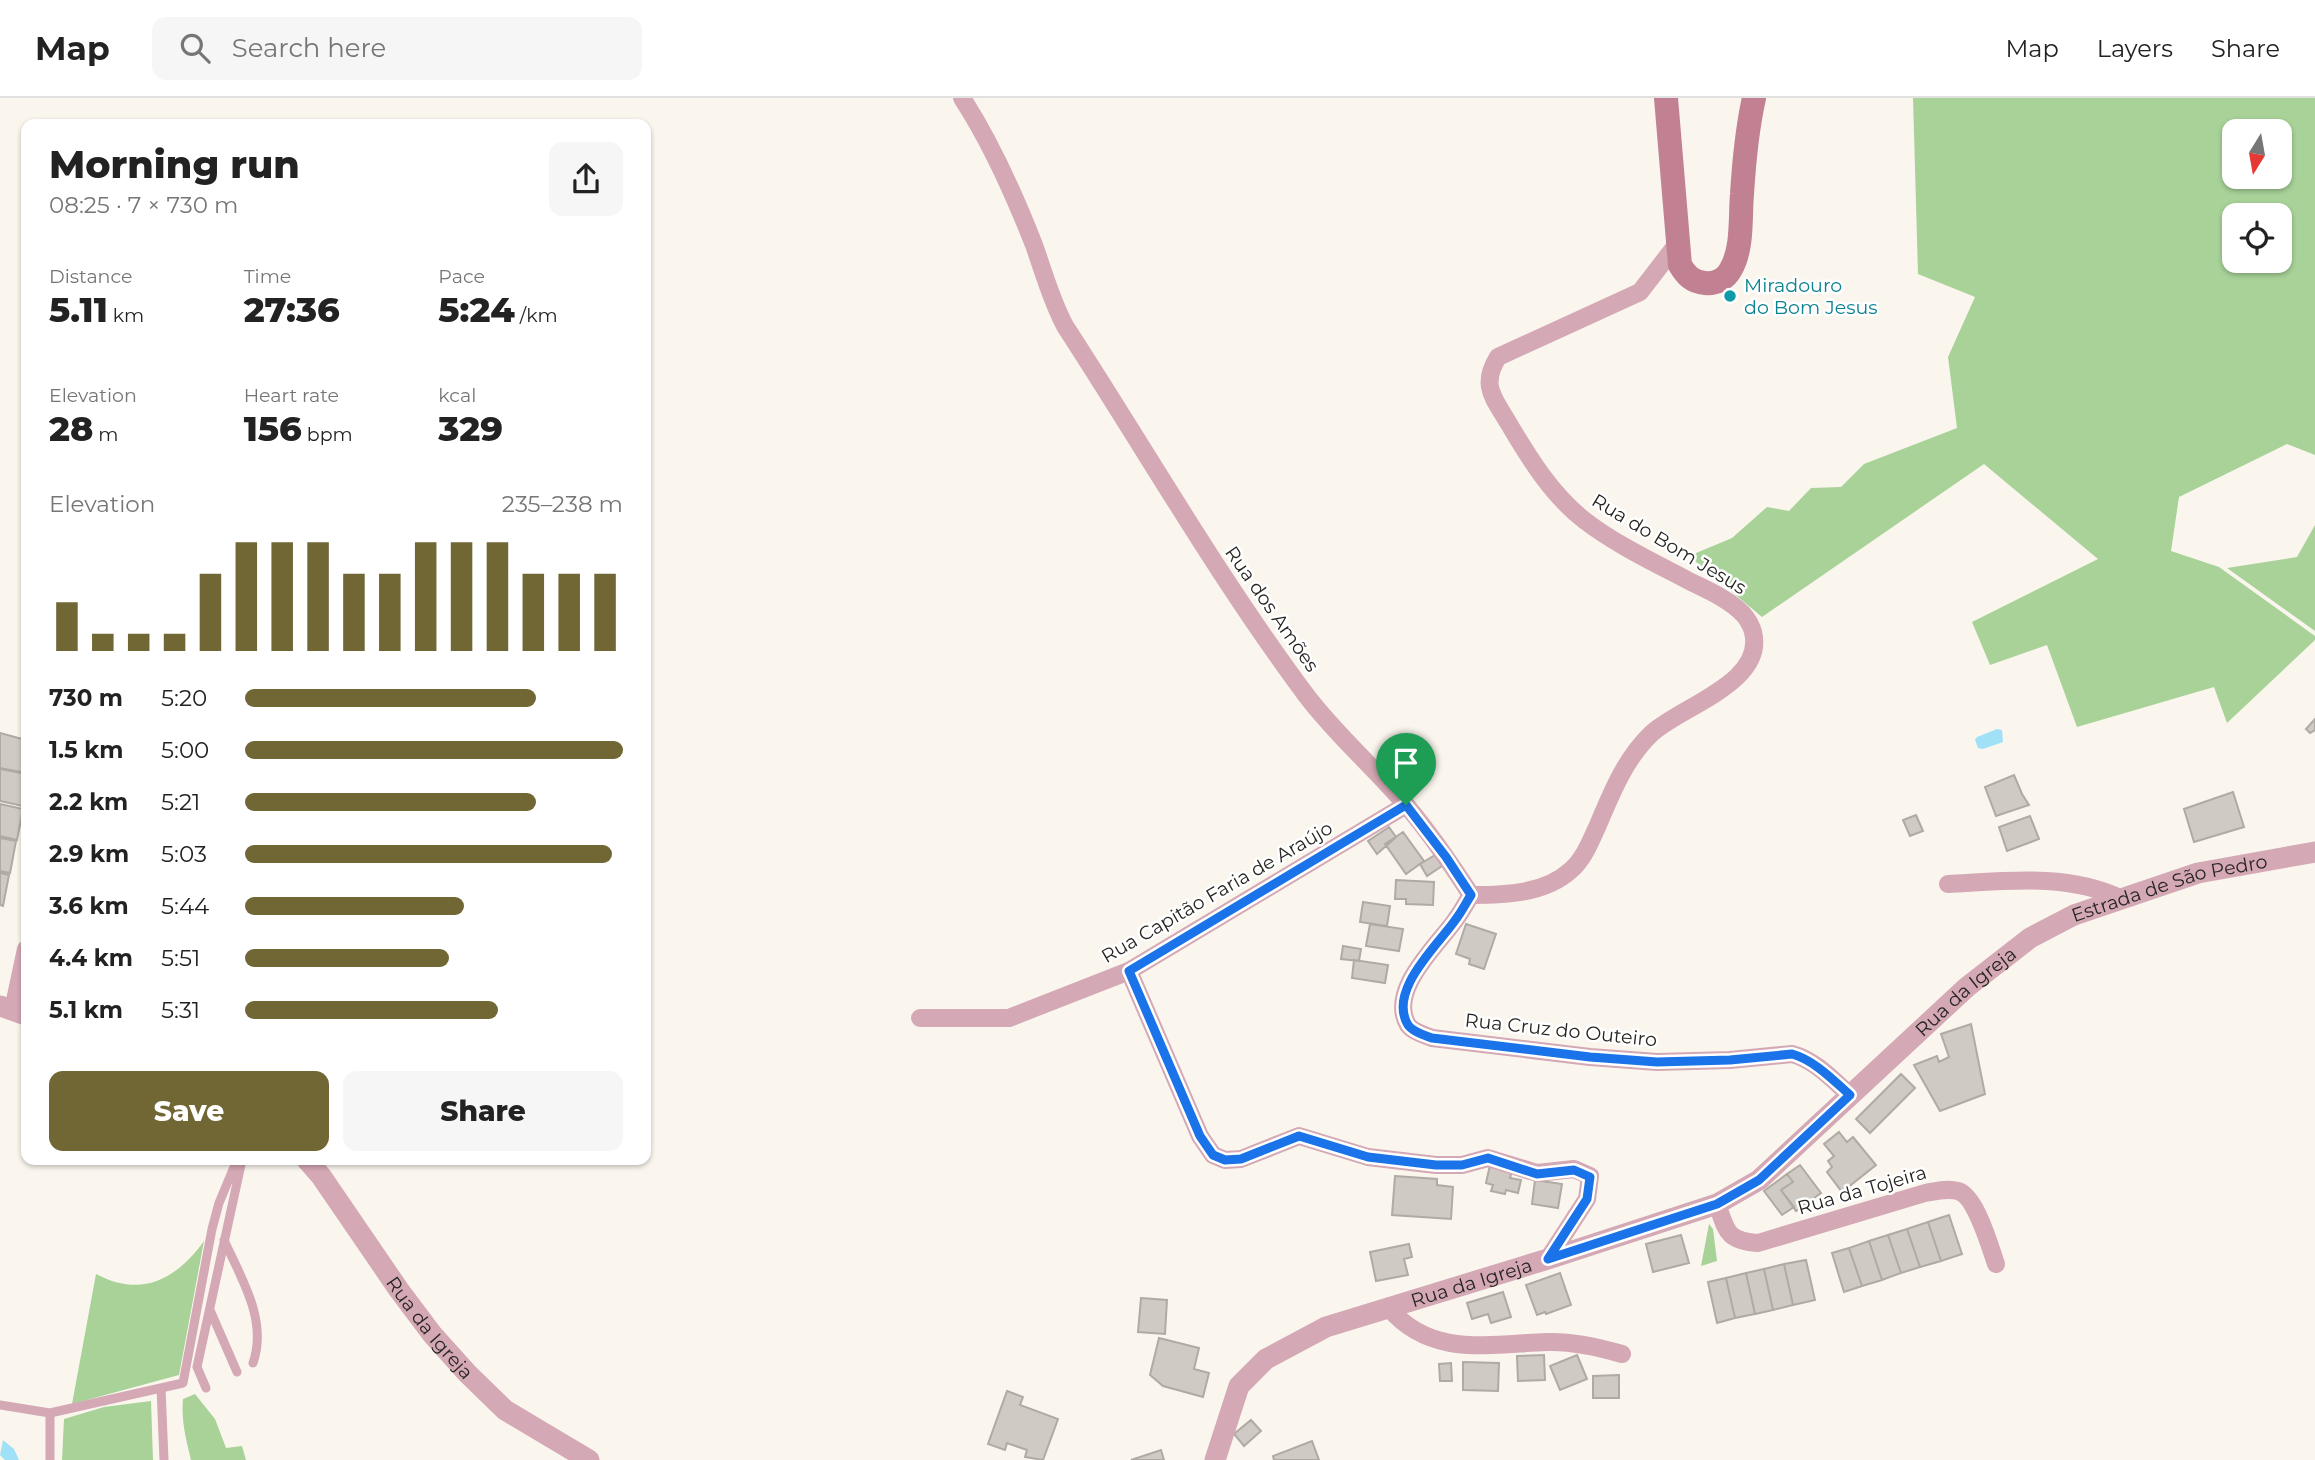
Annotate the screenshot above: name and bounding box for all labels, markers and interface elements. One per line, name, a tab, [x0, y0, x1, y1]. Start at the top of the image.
search box	[152, 17, 642, 80]
text: Map	[35, 28, 110, 68]
icon: search	[176, 29, 214, 67]
text: Search here	[232, 32, 386, 64]
text: Map	[2005, 34, 2059, 63]
text: Layers	[2097, 34, 2173, 63]
text: Share	[2211, 34, 2280, 63]
north arrow	[2222, 119, 2292, 189]
map controls	[2222, 119, 2292, 273]
text: Morning run	[49, 141, 300, 188]
button: share	[549, 142, 623, 216]
text: 08:25 · 7 × 730 m	[49, 191, 239, 219]
button: locate	[2222, 203, 2292, 273]
text: Distance	[49, 265, 132, 288]
text: Time	[244, 265, 291, 288]
text: Pace	[438, 265, 485, 288]
place label: Miradouro do Bom Jesus	[1744, 274, 1877, 319]
text: 5.11	[49, 288, 108, 331]
text: 27:36	[244, 288, 340, 331]
text: 5:24	[438, 288, 515, 331]
marker: Miradouro do Bom Jesus	[1722, 288, 1738, 304]
text: km	[108, 304, 144, 327]
text: /km	[515, 304, 558, 327]
text: Elevation	[49, 384, 137, 407]
text: Heart rate	[244, 384, 339, 407]
text: kcal	[438, 384, 476, 407]
text: 28	[49, 407, 93, 450]
text: 156	[244, 407, 302, 450]
text: 329	[438, 407, 503, 450]
text: m	[93, 423, 119, 446]
text: bpm	[302, 423, 353, 446]
street label: Rua do Bom Jesus	[1588, 489, 1750, 599]
text: Elevation	[49, 490, 155, 518]
text: 235–238 m	[502, 490, 623, 518]
street label: Rua dos Amões	[1220, 542, 1324, 676]
text: 730 m	[49, 684, 123, 712]
text: 5:20	[161, 684, 207, 712]
pin	[1376, 733, 1436, 805]
text: 1.5 km	[49, 736, 123, 764]
text: 5:00	[161, 736, 209, 764]
icon: arrive	[1387, 744, 1425, 782]
text: 2.2 km	[49, 788, 128, 816]
text: 5:21	[161, 788, 200, 816]
street label: Rua Capitão Faria de Araújo	[1097, 816, 1337, 968]
text: 2.9 km	[49, 840, 129, 868]
text: 5:03	[161, 840, 207, 868]
street label: Estrada de São Pedro	[2068, 849, 2269, 927]
text: 3.6 km	[49, 892, 129, 920]
text: 5:44	[161, 892, 209, 920]
street label: Rua da Igreja	[1910, 942, 2021, 1041]
text: 4.4 km	[49, 944, 133, 972]
text: 5:51	[161, 944, 200, 972]
text: 5.1 km	[49, 996, 123, 1024]
text: 5:31	[161, 996, 200, 1024]
street label: Rua Cruz do Outeiro	[1464, 1008, 1658, 1052]
button: Save	[49, 1071, 329, 1151]
button: Share	[343, 1071, 623, 1151]
street label: Rua da Tojeira	[1795, 1161, 1929, 1219]
street label: Rua da Igreja	[1408, 1253, 1535, 1312]
street label: Rua da Igreja	[381, 1272, 478, 1384]

